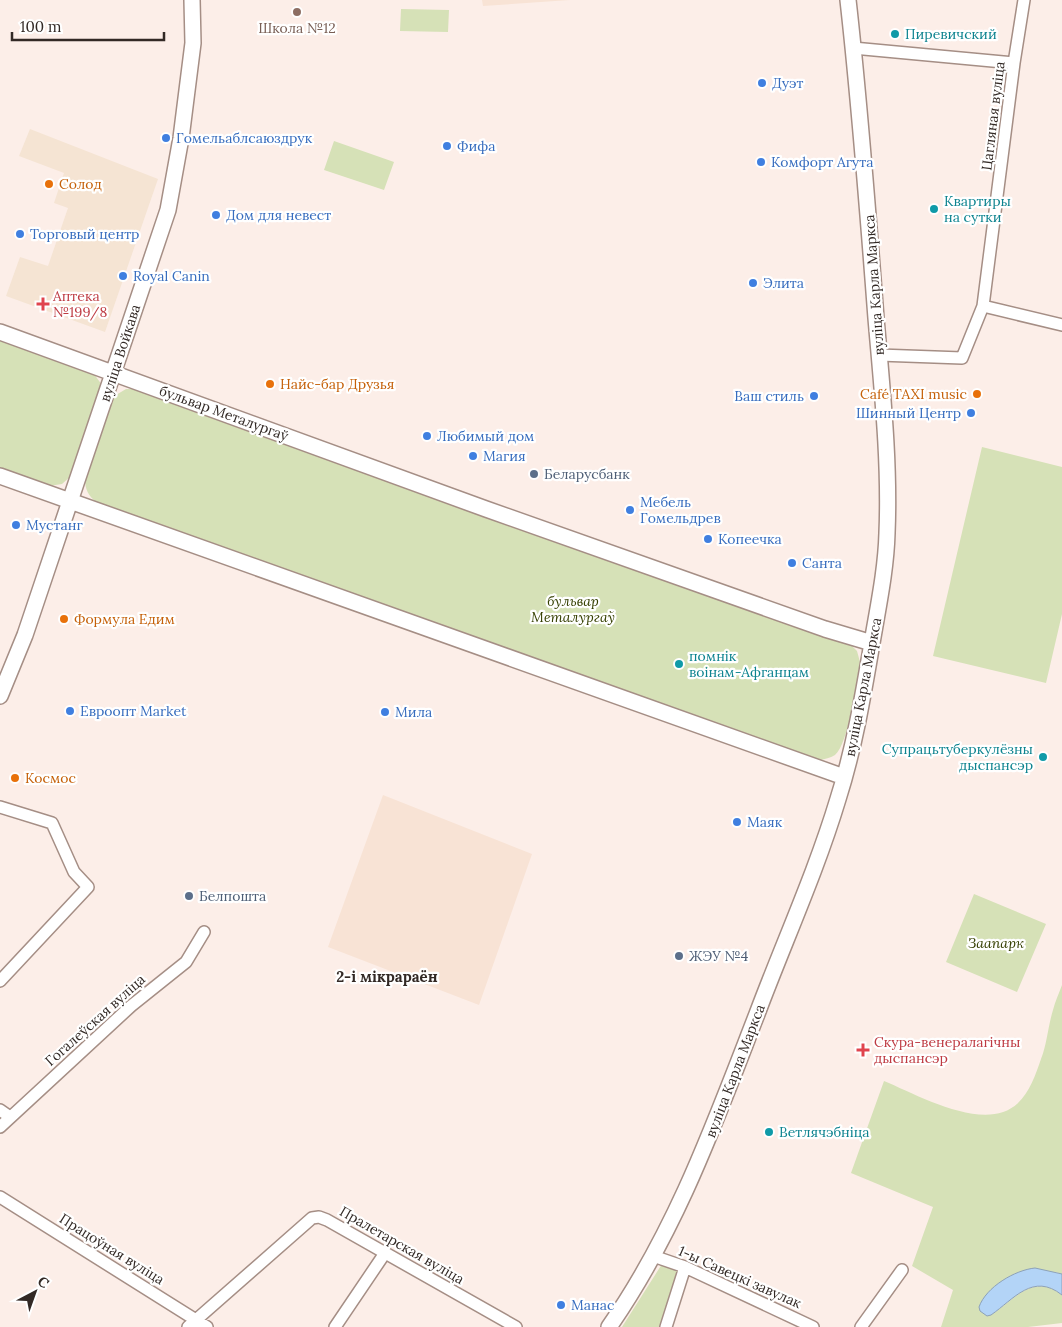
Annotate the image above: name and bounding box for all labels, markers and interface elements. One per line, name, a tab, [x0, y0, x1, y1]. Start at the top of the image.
marker: Школа №12	[291, 6, 303, 18]
scale bar	[12, 10, 165, 42]
text: 100 m	[20, 17, 61, 36]
place label: Школа №12	[258, 19, 336, 37]
place label: Пиревичский	[905, 25, 997, 43]
marker: Пиревичский	[889, 28, 901, 40]
street label: Цагляная вуліца	[977, 60, 1009, 172]
place label: Дуэт	[772, 74, 804, 92]
marker: Дуэт	[756, 77, 768, 89]
place label: Гомельаблсаюздрук	[176, 129, 313, 147]
marker: Гомельаблсаюздрук	[160, 132, 172, 144]
place label: Фифа	[457, 137, 495, 155]
marker: Фифа	[441, 140, 453, 152]
place label: Комфорт Агута	[771, 153, 873, 171]
marker: Комфорт Агута	[755, 156, 767, 168]
place label: Солод	[59, 175, 102, 193]
marker: Солод	[43, 178, 55, 190]
place label: Квартиры на сутки	[944, 192, 1011, 226]
marker: Квартиры на сутки	[928, 203, 940, 215]
place label: Дом для невест	[226, 206, 331, 224]
marker: Дом для невест	[210, 209, 222, 221]
street label: вуліца Карла Маркса	[860, 214, 888, 356]
place label: Торговый центр	[30, 225, 139, 243]
marker: Торговый центр	[14, 228, 26, 240]
place label: Royal Canin	[133, 267, 210, 285]
marker: Royal Canin	[117, 270, 129, 282]
place label: Элита	[763, 274, 804, 292]
marker: Элита	[747, 277, 759, 289]
place label: Аптека №199/8	[52, 287, 107, 321]
marker: Аптека №199/8	[37, 298, 49, 310]
street label: вуліца Войкава	[96, 302, 144, 404]
place label: Найс-бар Друзья	[280, 375, 394, 393]
marker: Найс-бар Друзья	[264, 378, 276, 390]
street label: бульвар Металургаў	[157, 381, 292, 445]
place label: Café TAXI music	[860, 385, 967, 403]
place label: Ваш стиль	[734, 387, 804, 405]
marker: Café TAXI music	[971, 388, 983, 400]
marker: Ваш стиль	[808, 390, 820, 402]
place label: Шинный Центр	[856, 404, 961, 422]
marker: Шинный Центр	[965, 407, 977, 419]
place label: Любимый дом	[437, 427, 534, 445]
marker: Любимый дом	[421, 430, 433, 442]
place label: Магия	[483, 447, 526, 465]
marker: Магия	[467, 450, 479, 462]
place label: Беларусбанк	[544, 465, 630, 483]
marker: Беларусбанк	[528, 468, 540, 480]
place label: Мебель Гомельдрев	[640, 493, 721, 527]
marker: Мебель Гомельдрев	[624, 504, 636, 516]
place label: Мустанг	[26, 516, 83, 534]
marker: Мустанг	[10, 519, 22, 531]
place label: Копеечка	[718, 530, 782, 548]
marker: Копеечка	[702, 533, 714, 545]
place label: Санта	[802, 554, 842, 572]
marker: Санта	[786, 557, 798, 569]
park label: бульвар Металургаў	[531, 592, 615, 626]
place label: Формула Едим	[74, 610, 175, 628]
marker: Формула Едим	[58, 613, 70, 625]
street label: вуліца Карла Маркса	[841, 616, 885, 758]
place label: помнік воінам-Афганцам	[689, 647, 809, 681]
marker: помнік воінам-Афганцам	[673, 658, 685, 670]
place label: Евроопт Market	[80, 702, 187, 720]
place label: Мила	[395, 703, 432, 721]
marker: Евроопт Market	[64, 705, 76, 717]
marker: Мила	[379, 706, 391, 718]
place label: Супрацьтуберкулёзны дыспансэр	[882, 740, 1033, 774]
marker: Супрацьтуберкулёзны дыспансэр	[1037, 751, 1049, 763]
place label: Космос	[25, 769, 76, 787]
marker: Космос	[9, 772, 21, 784]
place label: Маяк	[747, 813, 783, 831]
marker: Маяк	[731, 816, 743, 828]
place label: Белпошта	[199, 887, 266, 905]
marker: Белпошта	[183, 890, 195, 902]
park label: Заапарк	[968, 934, 1024, 952]
place label: ЖЭУ №4	[689, 947, 749, 965]
marker: ЖЭУ №4	[673, 950, 685, 962]
district label: 2-і мікрараён	[336, 967, 438, 986]
street label: Гогалеўская вуліца	[41, 970, 149, 1070]
street label: вуліца Карла Маркса	[701, 1002, 769, 1140]
place label: Скура-венералагічны дыспансэр	[874, 1033, 1020, 1067]
marker: Скура-венералагічны дыспансэр	[856, 1043, 870, 1057]
place label: Ветлячэбніца	[779, 1123, 869, 1141]
marker: Ветлячэбніца	[763, 1126, 775, 1138]
street label: Пралетарская вуліца	[337, 1202, 467, 1288]
street label: Працоўная вуліца	[56, 1209, 168, 1289]
street label: 1-ы Савецкі завулак	[676, 1242, 805, 1312]
north arrow	[10, 1267, 60, 1317]
text: С	[34, 1272, 53, 1292]
place label: Манас	[571, 1296, 614, 1314]
marker: Манас	[555, 1299, 567, 1311]

